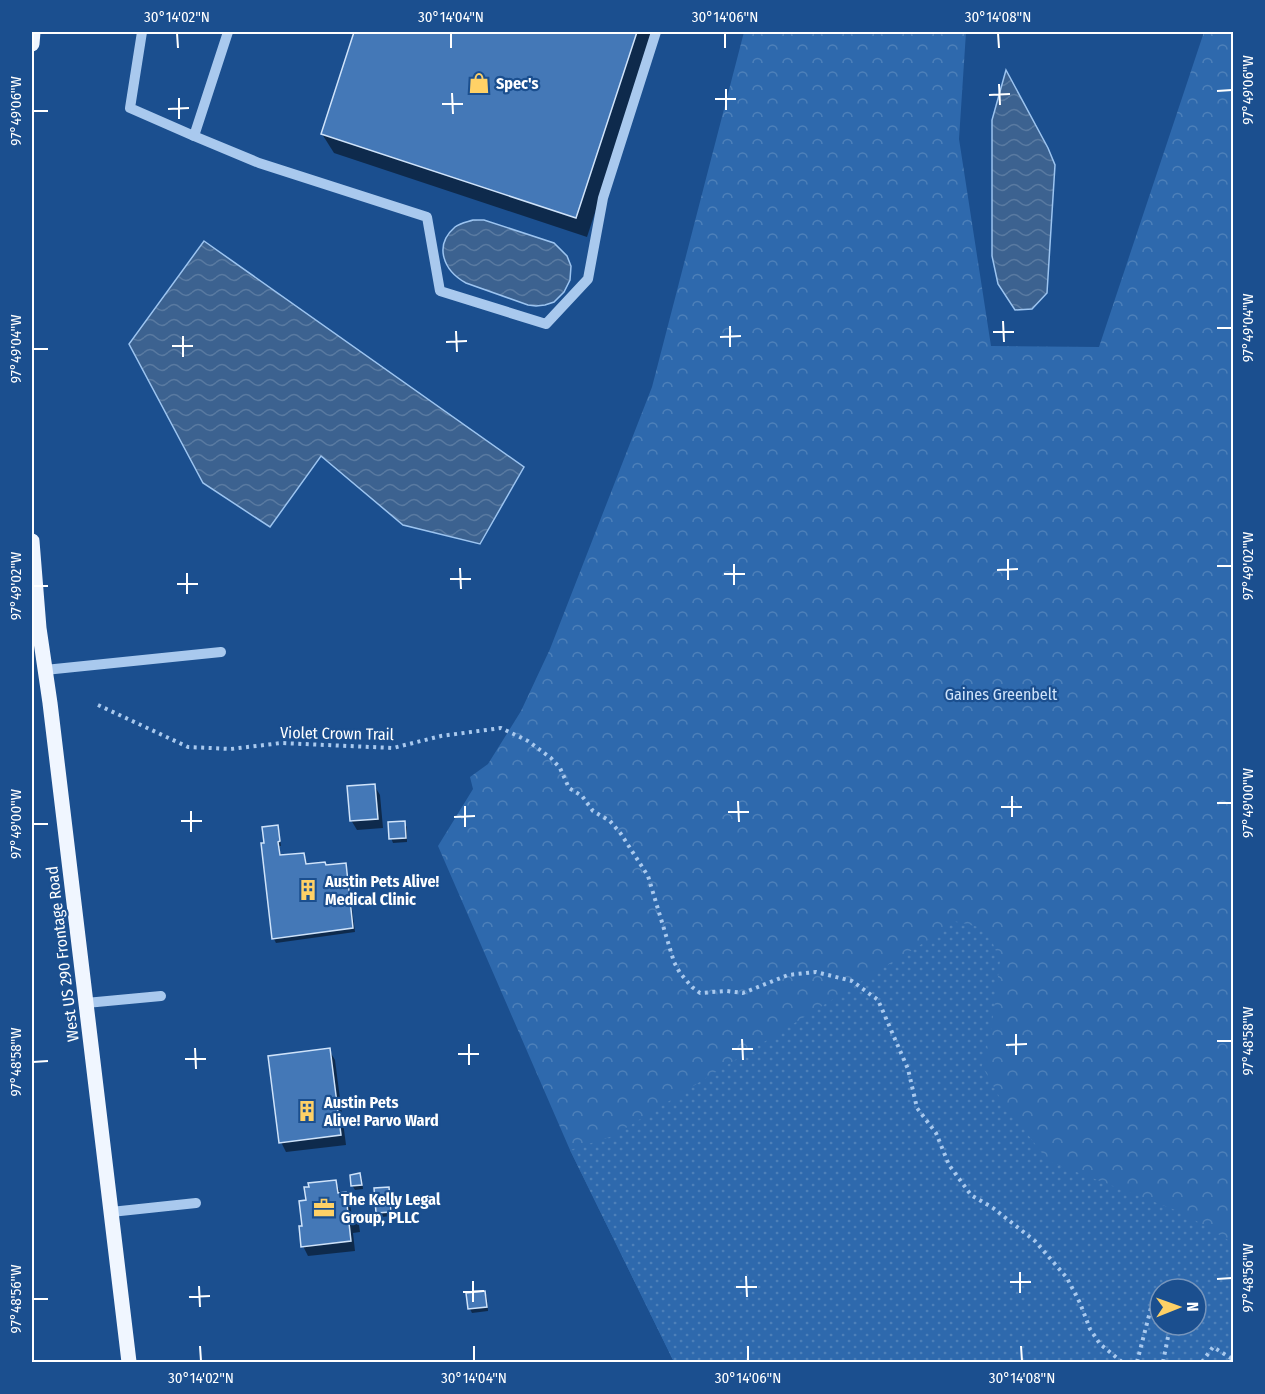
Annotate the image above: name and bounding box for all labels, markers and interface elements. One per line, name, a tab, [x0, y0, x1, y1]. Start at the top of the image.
text: 30°14'02"N	[144, 8, 210, 26]
text: 30°14'04"N	[418, 8, 484, 26]
text: 30°14'06"N	[692, 8, 758, 26]
text: 30°14'08"N	[965, 8, 1031, 26]
text: 97°49'06"W	[1239, 55, 1257, 125]
shop icon: Spec's	[467, 71, 491, 95]
place label: Spec's	[496, 74, 539, 93]
text: 97°49'06"W	[7, 76, 25, 146]
text: 97°49'04"W	[1239, 294, 1257, 362]
text: 97°49'04"W	[7, 315, 25, 383]
text: 97°49'02"W	[1239, 532, 1257, 600]
text: 97°49'02"W	[7, 552, 25, 620]
park label: Gaines Greenbelt	[945, 685, 1058, 704]
street label: Violet Crown Trail	[280, 723, 394, 744]
text: 97°49'00"W	[1239, 768, 1257, 838]
text: 97°49'00"W	[7, 789, 25, 859]
street label: West US 290 Frontage Road	[42, 865, 83, 1043]
place label: Austin Pets Alive! Medical Clinic	[324, 872, 439, 909]
building icon: Austin Pets Alive! Medical Clinic	[296, 878, 320, 902]
text: 97°48'58"W	[1239, 1007, 1257, 1075]
text: 97°48'58"W	[7, 1028, 25, 1096]
place label: Austin Pets Alive! Parvo Ward	[323, 1093, 439, 1130]
building icon: Austin Pets Alive! Parvo Ward	[295, 1099, 319, 1123]
place label: The Kelly Legal Group, PLLC	[341, 1190, 441, 1227]
office icon: The Kelly Legal Group, PLLC	[312, 1196, 336, 1220]
text: 97°48'56"W	[1239, 1244, 1257, 1312]
text: 97°48'56"W	[7, 1265, 25, 1333]
north arrow	[1148, 1277, 1208, 1337]
text: N	[1183, 1302, 1202, 1312]
text: 30°14'02"N	[168, 1369, 234, 1387]
text: 30°14'04"N	[441, 1369, 507, 1387]
text: 30°14'06"N	[715, 1369, 781, 1387]
text: 30°14'08"N	[989, 1369, 1055, 1387]

